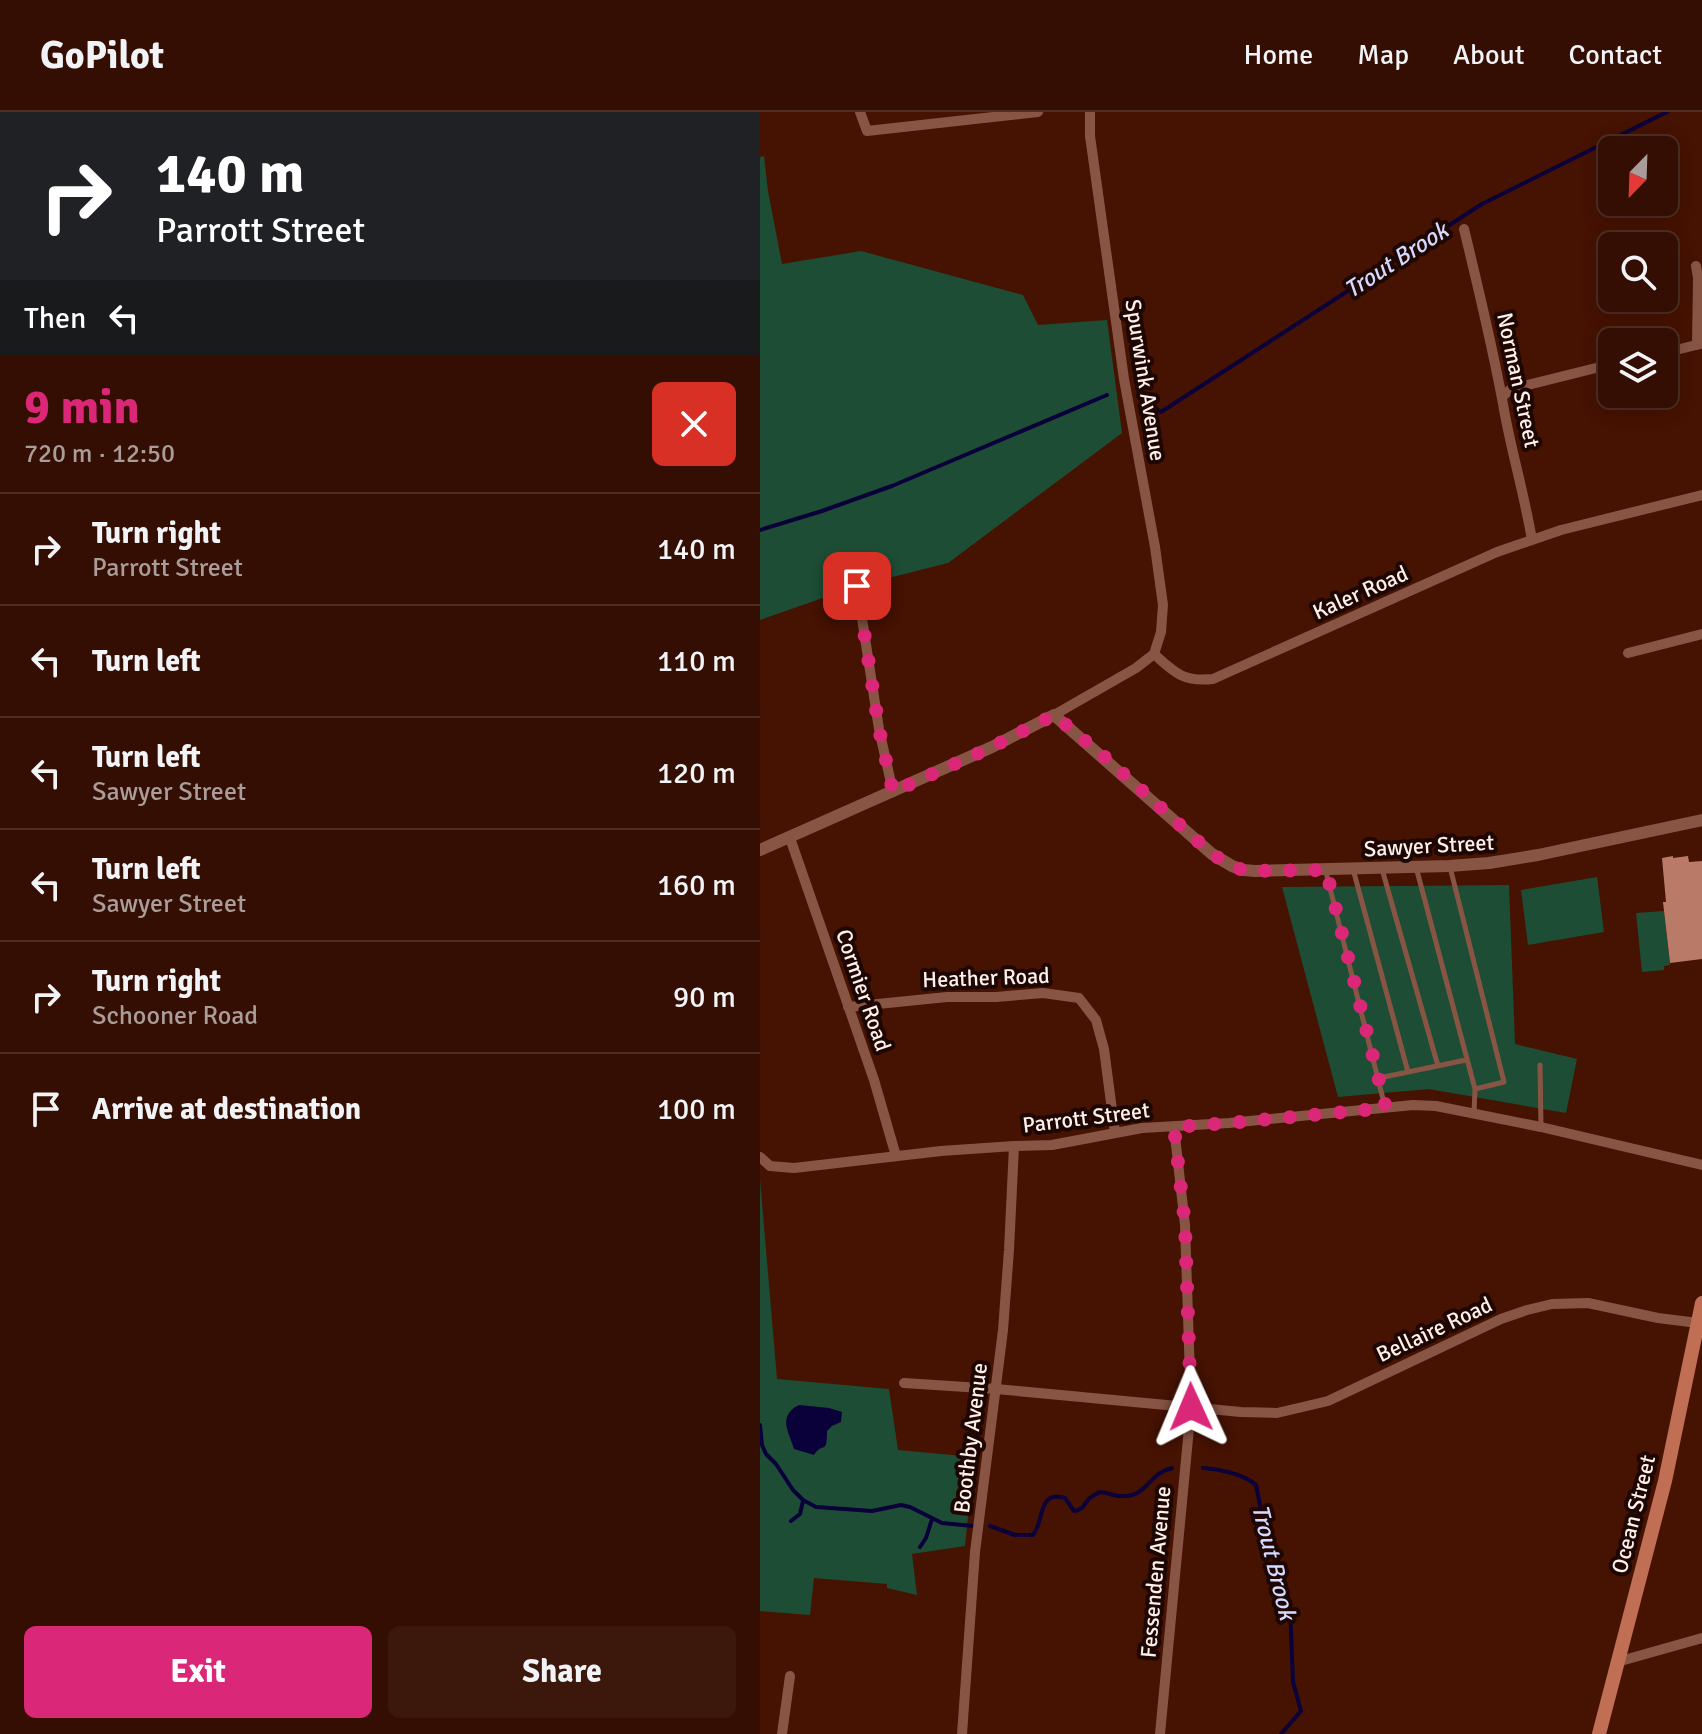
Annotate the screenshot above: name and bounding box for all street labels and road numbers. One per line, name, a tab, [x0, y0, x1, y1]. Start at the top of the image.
street label: Spurwink Avenue	[1119, 297, 1172, 463]
street label: Norman Street	[1491, 310, 1546, 450]
street label: Kaler Road	[1308, 559, 1412, 625]
street label: Sawyer Street	[1363, 829, 1495, 862]
street label: Cormier Road	[830, 926, 897, 1055]
street label: Heather Road	[922, 962, 1050, 993]
street label: Parrott Street	[1021, 1096, 1151, 1139]
street label: Bellaire Road	[1372, 1291, 1496, 1368]
street label: Boothby Avenue	[948, 1361, 993, 1515]
street label: Ocean Street	[1606, 1452, 1661, 1576]
street label: Fessenden Avenue	[1135, 1485, 1176, 1659]

